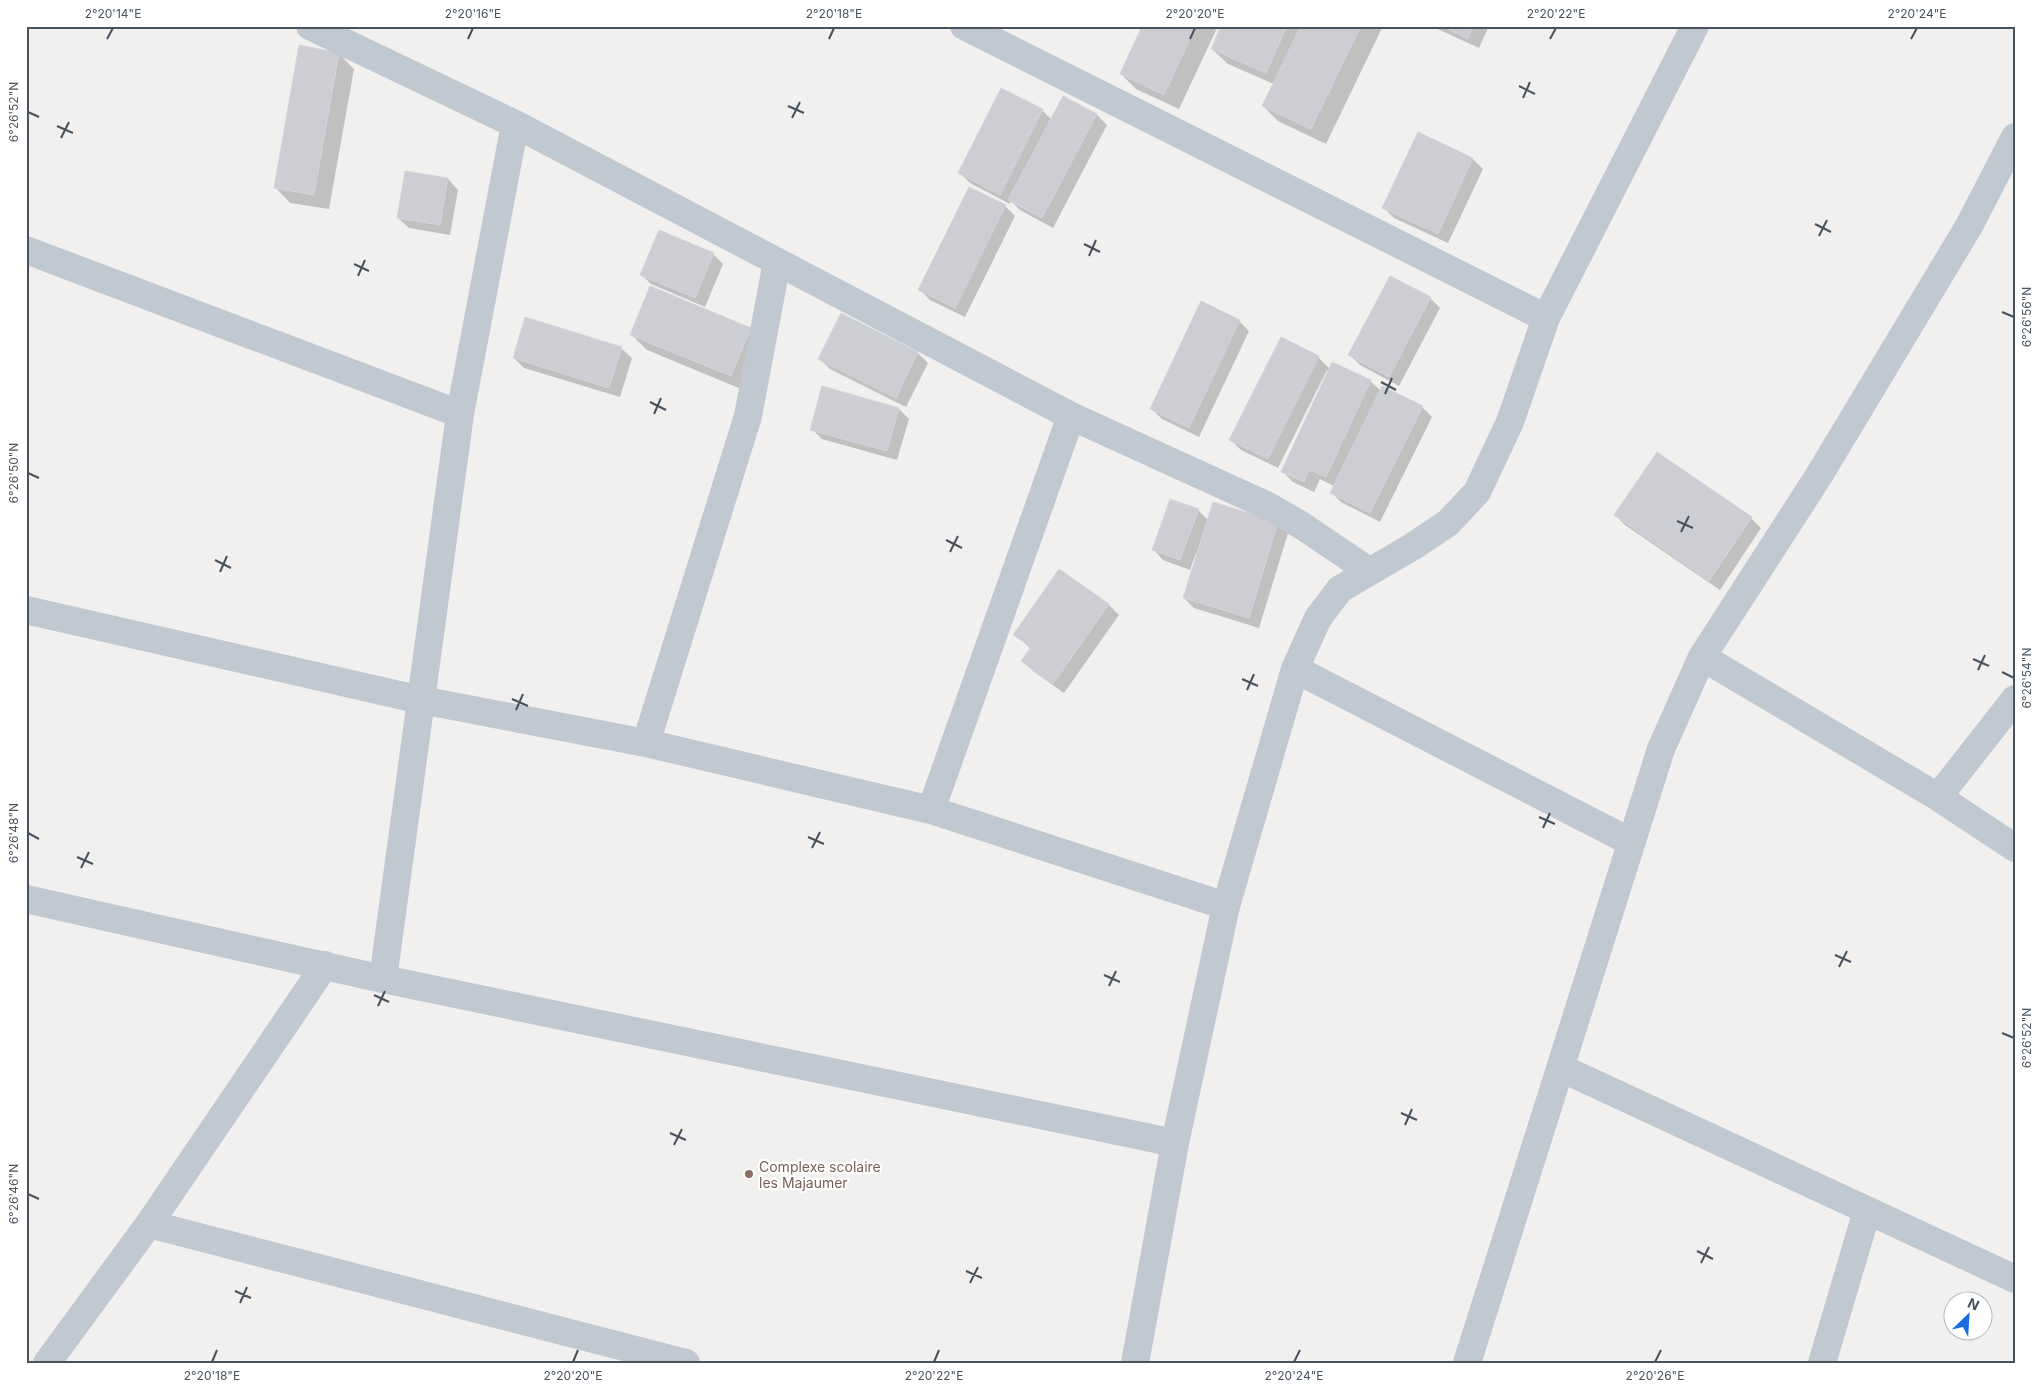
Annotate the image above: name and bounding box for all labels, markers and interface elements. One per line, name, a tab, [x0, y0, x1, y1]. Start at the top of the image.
text: 2°20'14"E	[85, 6, 141, 21]
text: 2°20'16"E	[445, 6, 501, 21]
text: 2°20'18"E	[806, 6, 862, 21]
text: 2°20'20"E	[1166, 6, 1224, 21]
text: 2°20'22"E	[1527, 6, 1585, 21]
text: 2°20'24"E	[1888, 6, 1946, 21]
text: 6°26'52"N	[6, 82, 21, 142]
text: 6°26'56"N	[2019, 287, 2034, 347]
text: 6°26'50"N	[6, 443, 21, 503]
text: 6°26'54"N	[2019, 648, 2034, 708]
text: 6°26'48"N	[6, 803, 21, 863]
text: 6°26'52"N	[2019, 1008, 2034, 1068]
place label: Complexe scolaire les Majaumer	[759, 1158, 881, 1191]
text: 6°26'46"N	[6, 1164, 21, 1224]
marker: Complexe scolaire les Majaumer	[743, 1168, 755, 1180]
north arrow	[1944, 1292, 1994, 1342]
text: N	[1965, 1294, 1982, 1314]
text: 2°20'18"E	[184, 1368, 240, 1383]
text: 2°20'20"E	[544, 1368, 602, 1383]
text: 2°20'22"E	[905, 1368, 963, 1383]
text: 2°20'24"E	[1265, 1368, 1323, 1383]
text: 2°20'26"E	[1626, 1368, 1684, 1383]

